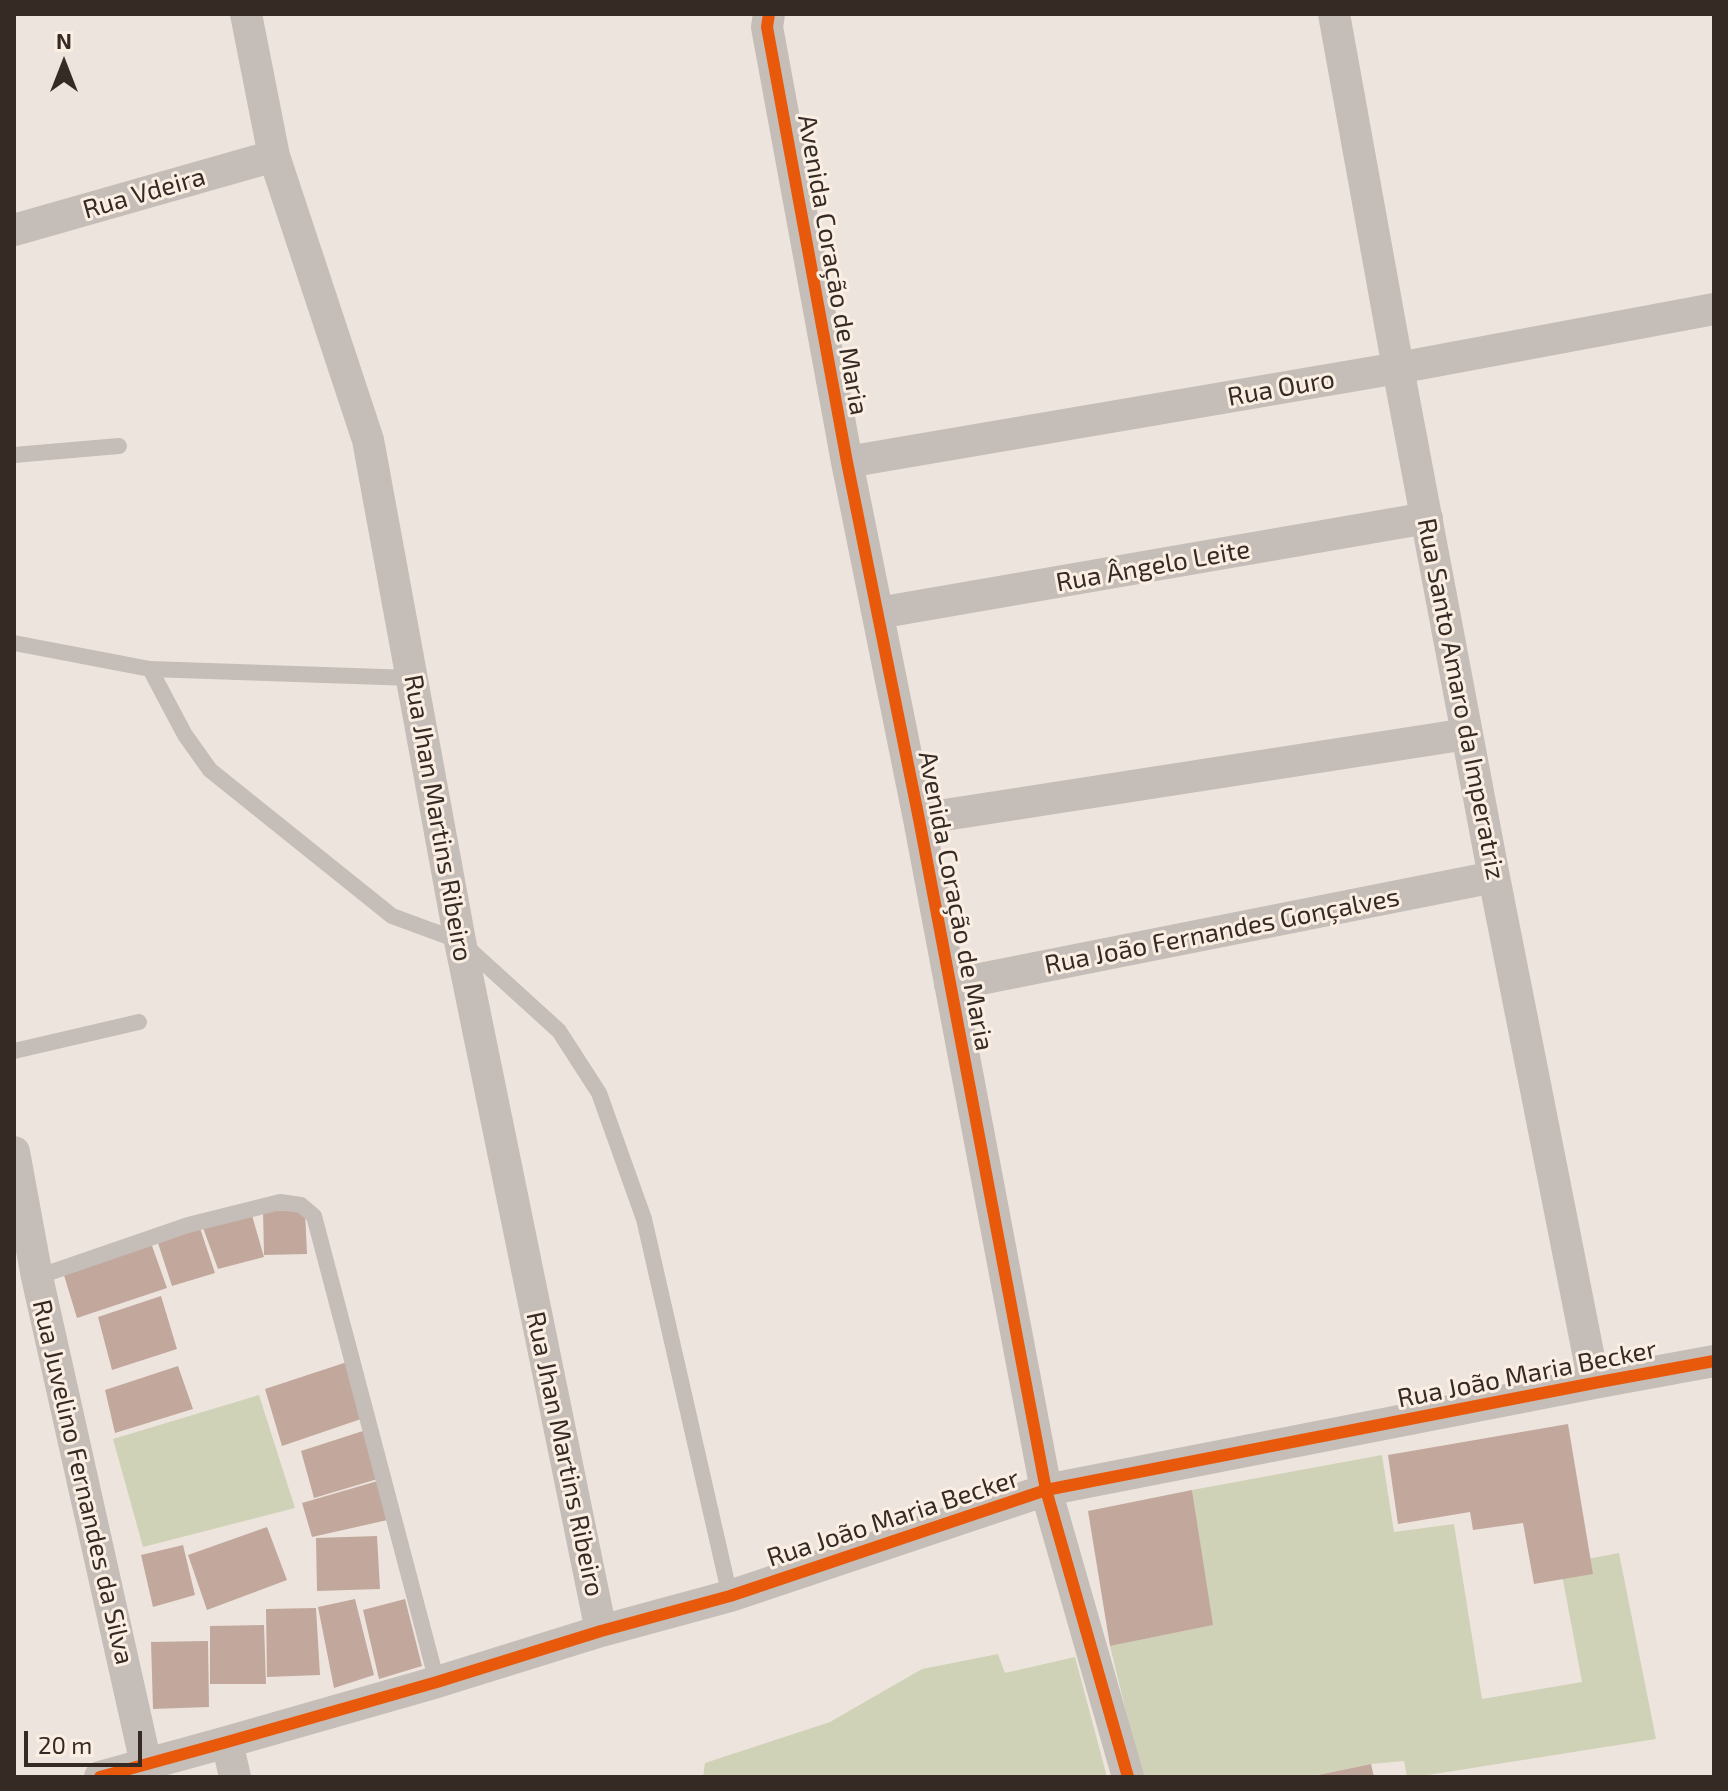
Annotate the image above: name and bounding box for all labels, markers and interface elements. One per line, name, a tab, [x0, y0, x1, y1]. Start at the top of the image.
north arrow	[24, 24, 104, 104]
text: N	[56, 27, 72, 53]
street label: Avenida Coração de Maria	[791, 112, 875, 418]
street label: Rua Vdeira	[79, 161, 209, 225]
street label: Rua Ouro	[1225, 363, 1337, 413]
street label: Rua Santo Amaro da Imperatriz	[1411, 516, 1511, 882]
street label: Rua Ângelo Leite	[1054, 534, 1252, 598]
street label: Rua Jhan Martins Ribeiro	[397, 672, 479, 964]
street label: Avenida Coração de Maria	[912, 749, 1000, 1053]
street label: Rua João Fernandes Gonçalves	[1042, 881, 1402, 981]
street label: Rua Juvelino Fernandes da Silva	[26, 1297, 140, 1667]
street label: Rua Jhan Martins Ribeiro	[520, 1309, 610, 1599]
street label: Rua João Maria Becker	[1395, 1334, 1659, 1414]
street label: Rua João Maria Becker	[763, 1462, 1023, 1574]
scale bar	[28, 1715, 146, 1765]
text: 20 m	[38, 1730, 92, 1759]

